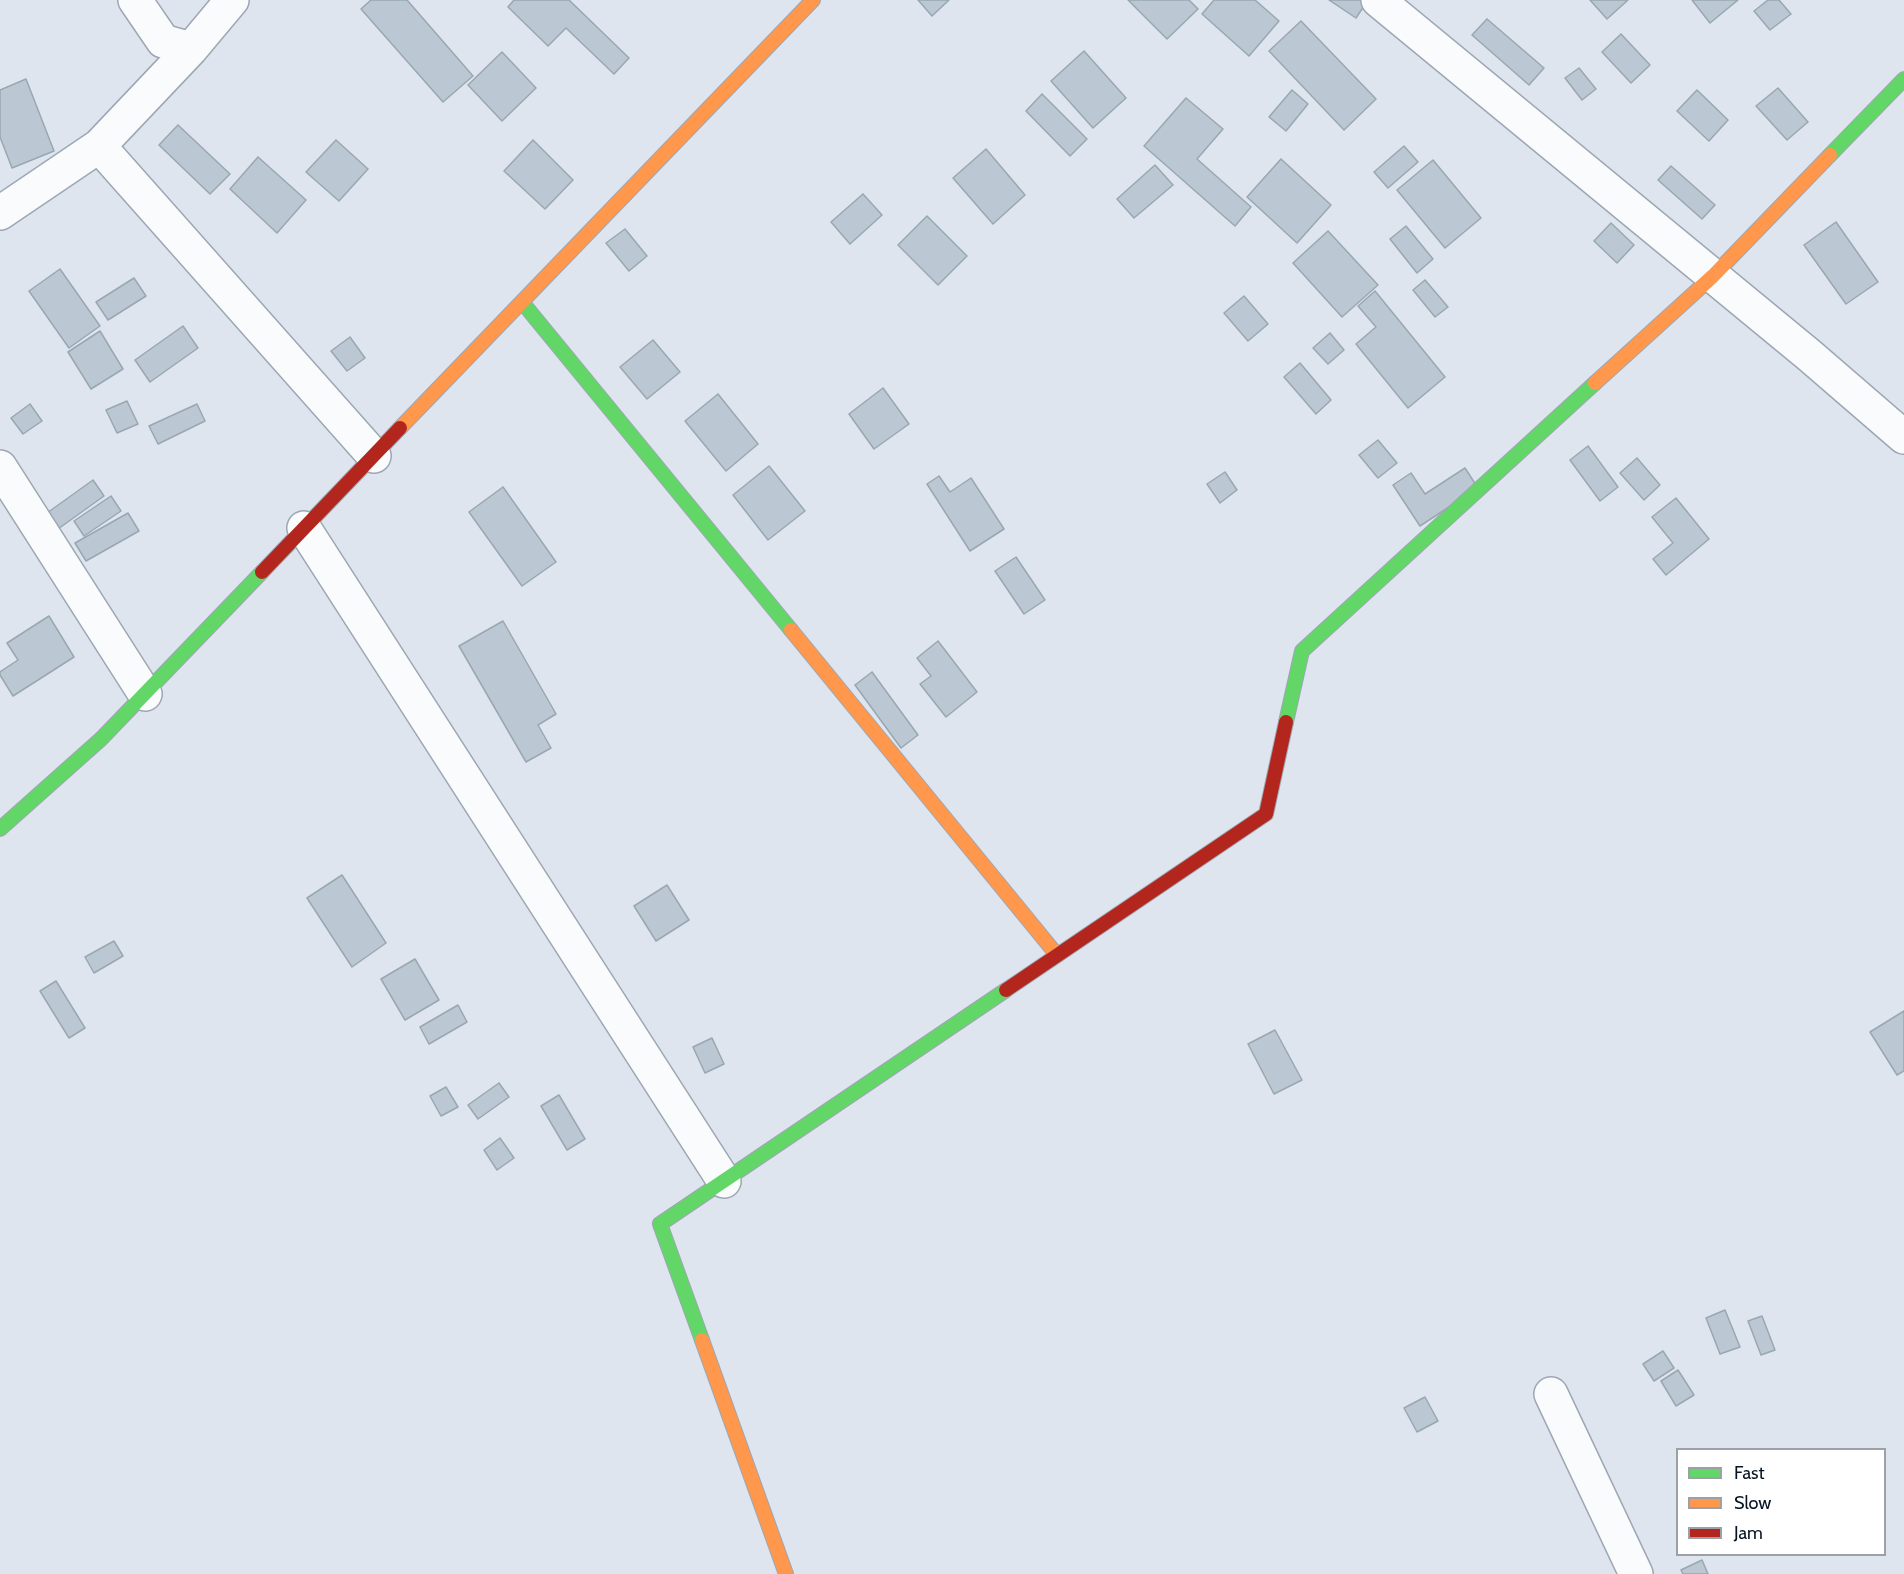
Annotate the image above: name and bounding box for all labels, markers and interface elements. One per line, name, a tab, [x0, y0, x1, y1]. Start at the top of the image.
legend	[1676, 1448, 1886, 1556]
text: Fast	[1734, 1462, 1765, 1484]
text: Slow	[1734, 1492, 1771, 1514]
text: Jam	[1734, 1522, 1763, 1544]

